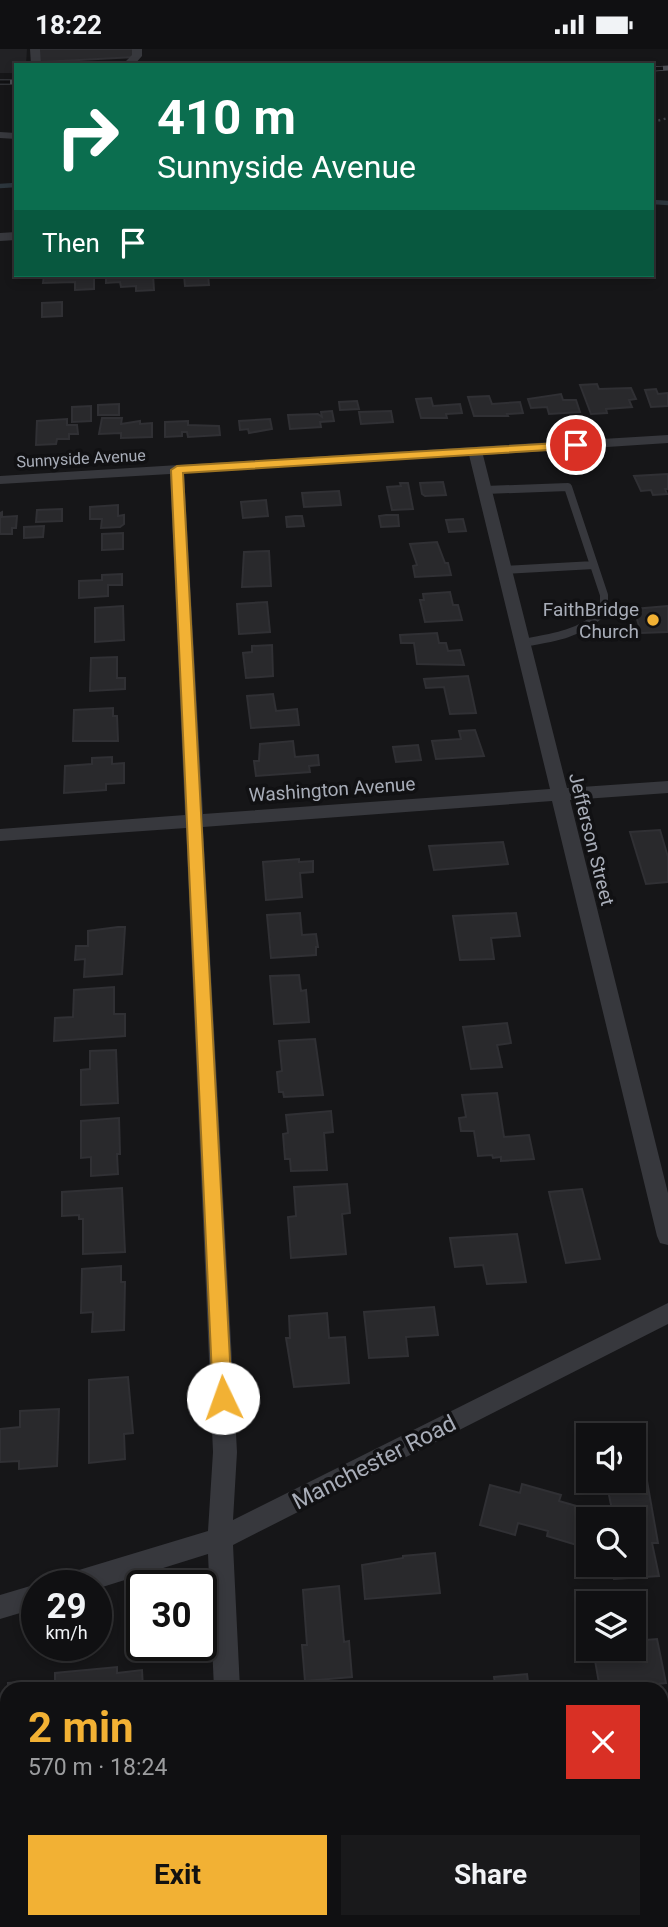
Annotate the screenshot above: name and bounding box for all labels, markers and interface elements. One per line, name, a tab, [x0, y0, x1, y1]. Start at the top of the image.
text: 18:22	[35, 10, 102, 40]
text: 410 m	[157, 89, 296, 146]
icon: right	[42, 91, 133, 182]
text: Sunnyside Avenue	[157, 148, 416, 186]
icon: arrive	[114, 224, 152, 262]
text: Then	[42, 228, 100, 258]
pin	[546, 415, 606, 475]
icon: arrive	[557, 426, 595, 464]
street label: Sunnyside Avenue	[16, 446, 146, 471]
place label: FaithBridge Church	[543, 598, 639, 643]
marker: FaithBridge Church	[645, 612, 661, 628]
street label: Jefferson Street	[564, 770, 619, 908]
street label: Washington Avenue	[248, 772, 416, 807]
position arrow	[186, 1361, 260, 1435]
street label: Manchester Road	[288, 1410, 461, 1515]
map controls	[576, 1423, 646, 1661]
button: sound	[576, 1423, 646, 1493]
button: search	[576, 1507, 646, 1577]
speed limit sign: 30	[126, 1570, 217, 1661]
text: 29	[46, 1586, 87, 1627]
button: layers	[576, 1591, 646, 1661]
text: km/h	[45, 1622, 88, 1643]
text: 2 min	[28, 1703, 134, 1752]
button: close	[566, 1705, 640, 1779]
text: 570 m · 18:24	[28, 1754, 167, 1781]
button: Exit	[28, 1835, 327, 1915]
button: Share	[341, 1835, 640, 1915]

